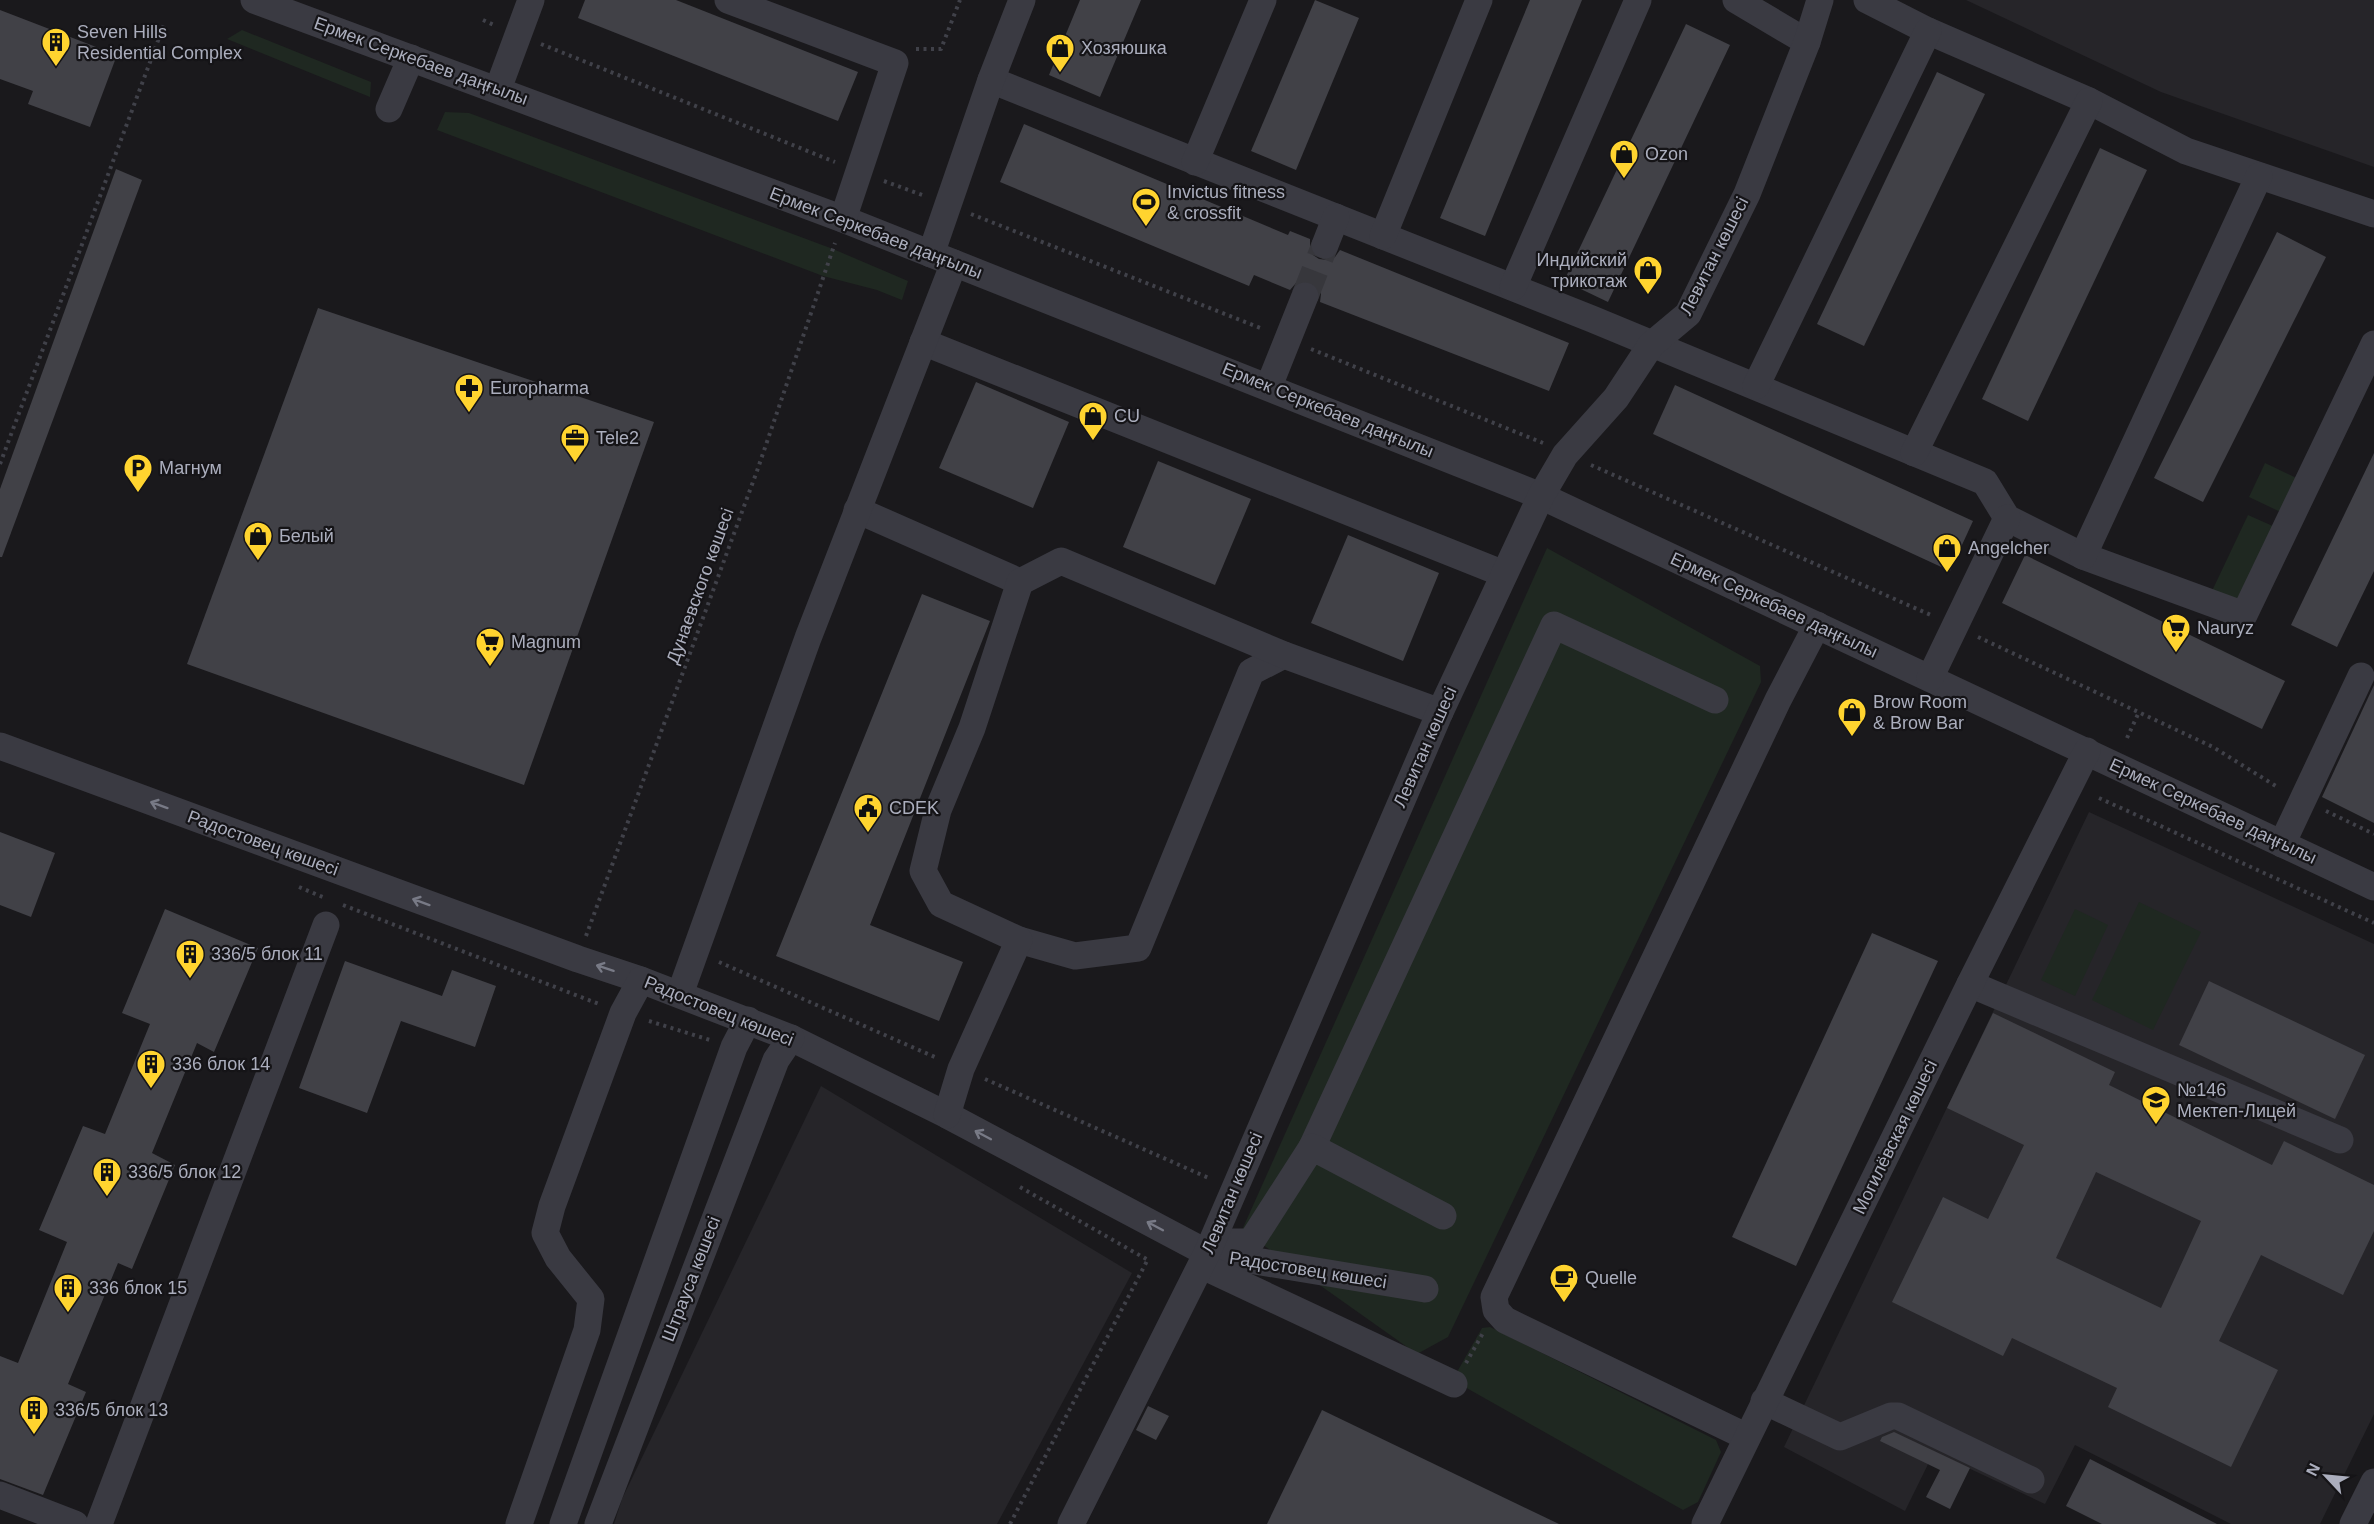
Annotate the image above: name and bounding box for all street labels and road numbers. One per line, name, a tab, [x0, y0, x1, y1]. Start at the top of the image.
street label: Ермек Серкебаев даңғылы	[311, 13, 531, 109]
street label: Ермек Серкебаев даңғылы	[767, 183, 985, 283]
street label: Левитан көшесі	[1676, 194, 1752, 318]
street label: Ермек Серкебаев даңғылы	[1219, 358, 1437, 462]
street label: Дунаевского көшесі	[662, 505, 738, 667]
street label: Ермек Серкебаев даңғылы	[1667, 548, 1881, 662]
street label: Левитан көшесі	[1389, 684, 1461, 810]
street label: Ермек Серкебаев даңғылы	[2106, 754, 2320, 868]
street label: Радостовец көшесі	[185, 806, 341, 880]
street label: Радостовец көшесі	[642, 972, 796, 1050]
street label: Могилёвская көшесі	[1849, 1057, 1941, 1217]
street label: Левитан көшесі	[1197, 1129, 1267, 1257]
street label: Штрауса көшесі	[658, 1213, 724, 1345]
street label: Радостовец көшесі	[1228, 1248, 1388, 1292]

